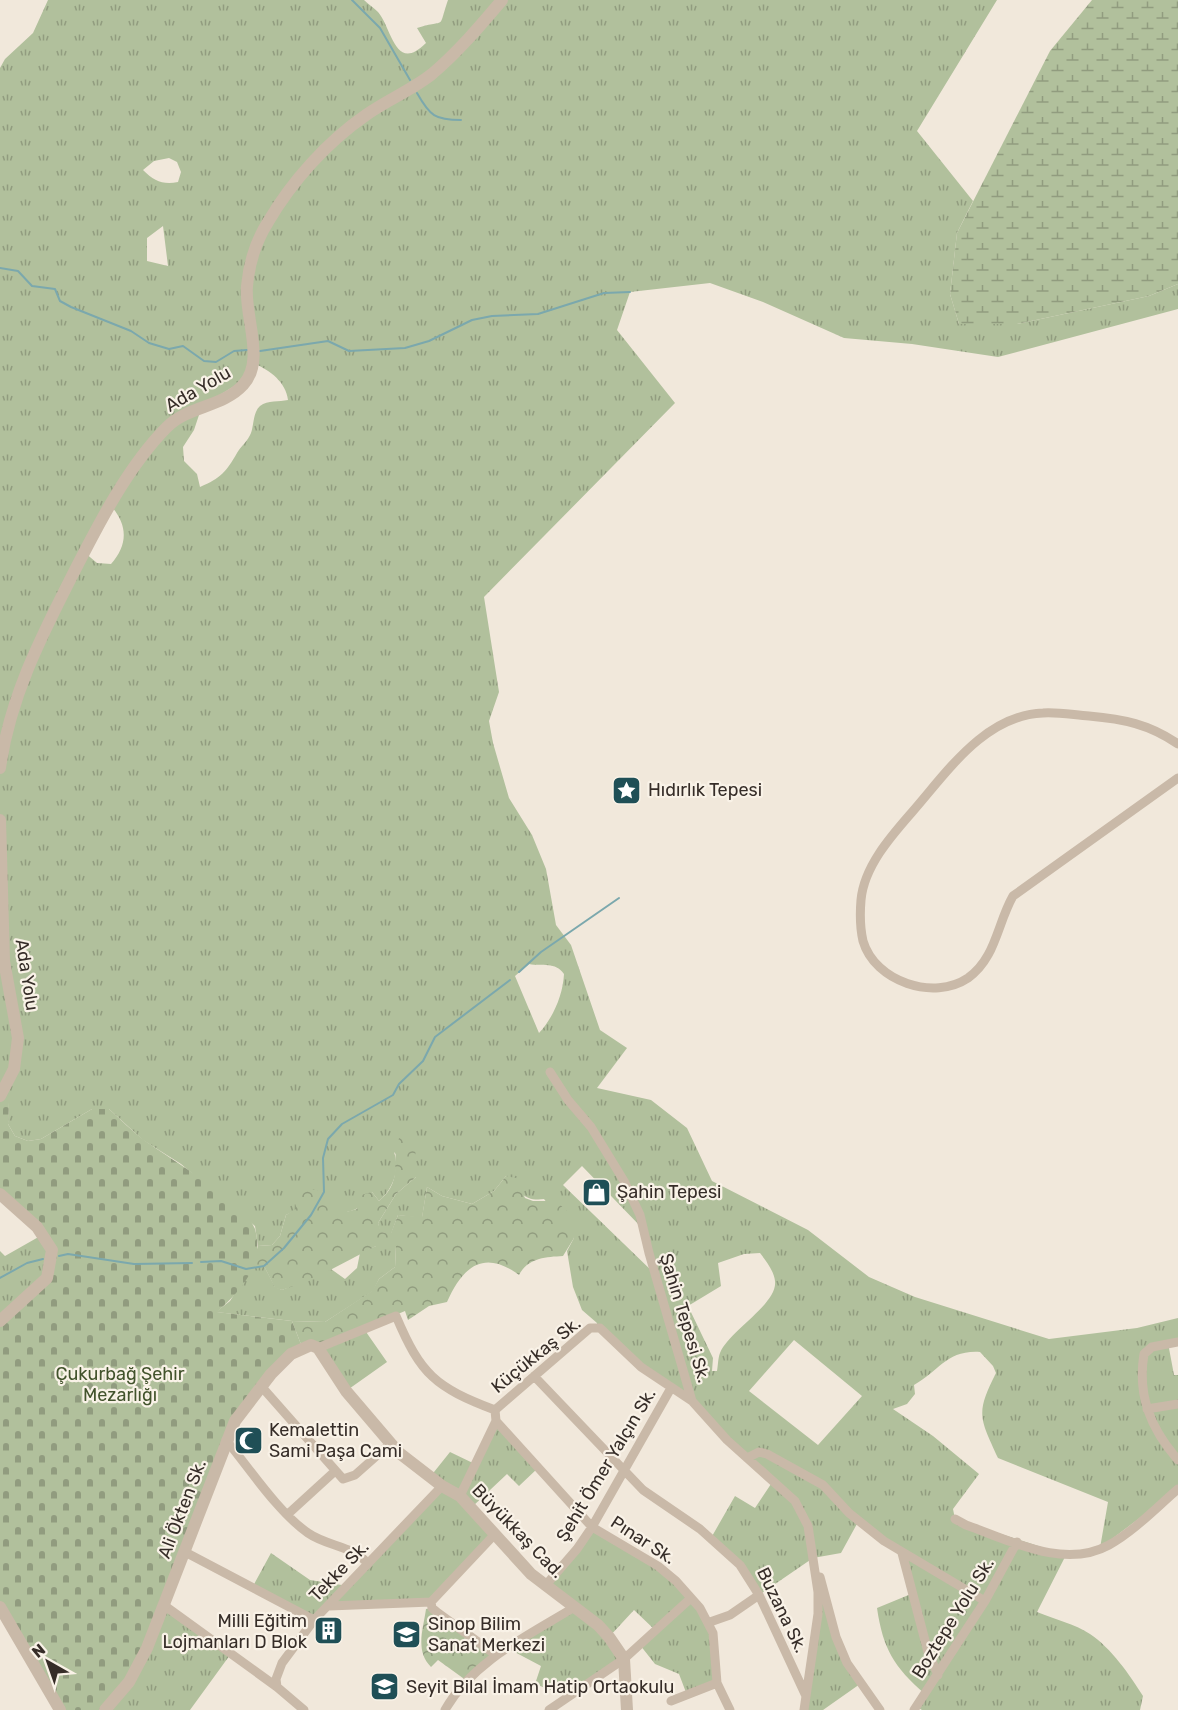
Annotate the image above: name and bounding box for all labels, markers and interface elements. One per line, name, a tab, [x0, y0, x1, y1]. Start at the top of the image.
street label: Ada Yolu	[161, 361, 235, 417]
place icon: Hıdırlık Tepesi	[611, 774, 643, 806]
place label: Hıdırlık Tepesi	[648, 779, 762, 801]
street label: Ada Yolu	[10, 938, 44, 1012]
shop icon: Şahin Tepesi	[580, 1176, 612, 1208]
place label: Şahin Tepesi	[617, 1181, 721, 1203]
street label: Şahin Tepesi Sk.	[655, 1251, 715, 1385]
street label: Küçükkaş Sk.	[487, 1312, 585, 1398]
park label: Çukurbağ Şehir Mezarlığı	[55, 1363, 185, 1406]
street label: Şehit Ömer Yalçın Sk.	[551, 1384, 661, 1546]
place label: Kemalettin Sami Paşa Cami	[269, 1419, 402, 1462]
mosque icon: Kemalettin Sami Paşa Cami	[232, 1424, 264, 1456]
street label: Ali Ökten Sk.	[153, 1456, 211, 1562]
street label: Büyükkaş Cad.	[467, 1479, 569, 1583]
street label: Pınar Sk.	[607, 1511, 679, 1569]
street label: Tekke Sk.	[305, 1536, 373, 1606]
street label: Boztepe Yolu Sk.	[907, 1554, 999, 1682]
street label: Buzana Sk.	[752, 1564, 812, 1656]
place label: Milli Eğitim Lojmanları D Blok	[163, 1610, 308, 1653]
place label: Sinop Bilim Sanat Merkezi	[428, 1613, 545, 1656]
building icon: Milli Eğitim Lojmanları D Blok	[312, 1615, 344, 1647]
school or university icon: Sinop Bilim Sanat Merkezi	[391, 1618, 423, 1650]
north arrow	[18, 1632, 78, 1692]
text: N	[28, 1640, 49, 1662]
school or university icon: Seyit Bilal İmam Hatip Ortaokulu	[369, 1671, 401, 1703]
place label: Seyit Bilal İmam Hatip Ortaokulu	[406, 1676, 674, 1698]

